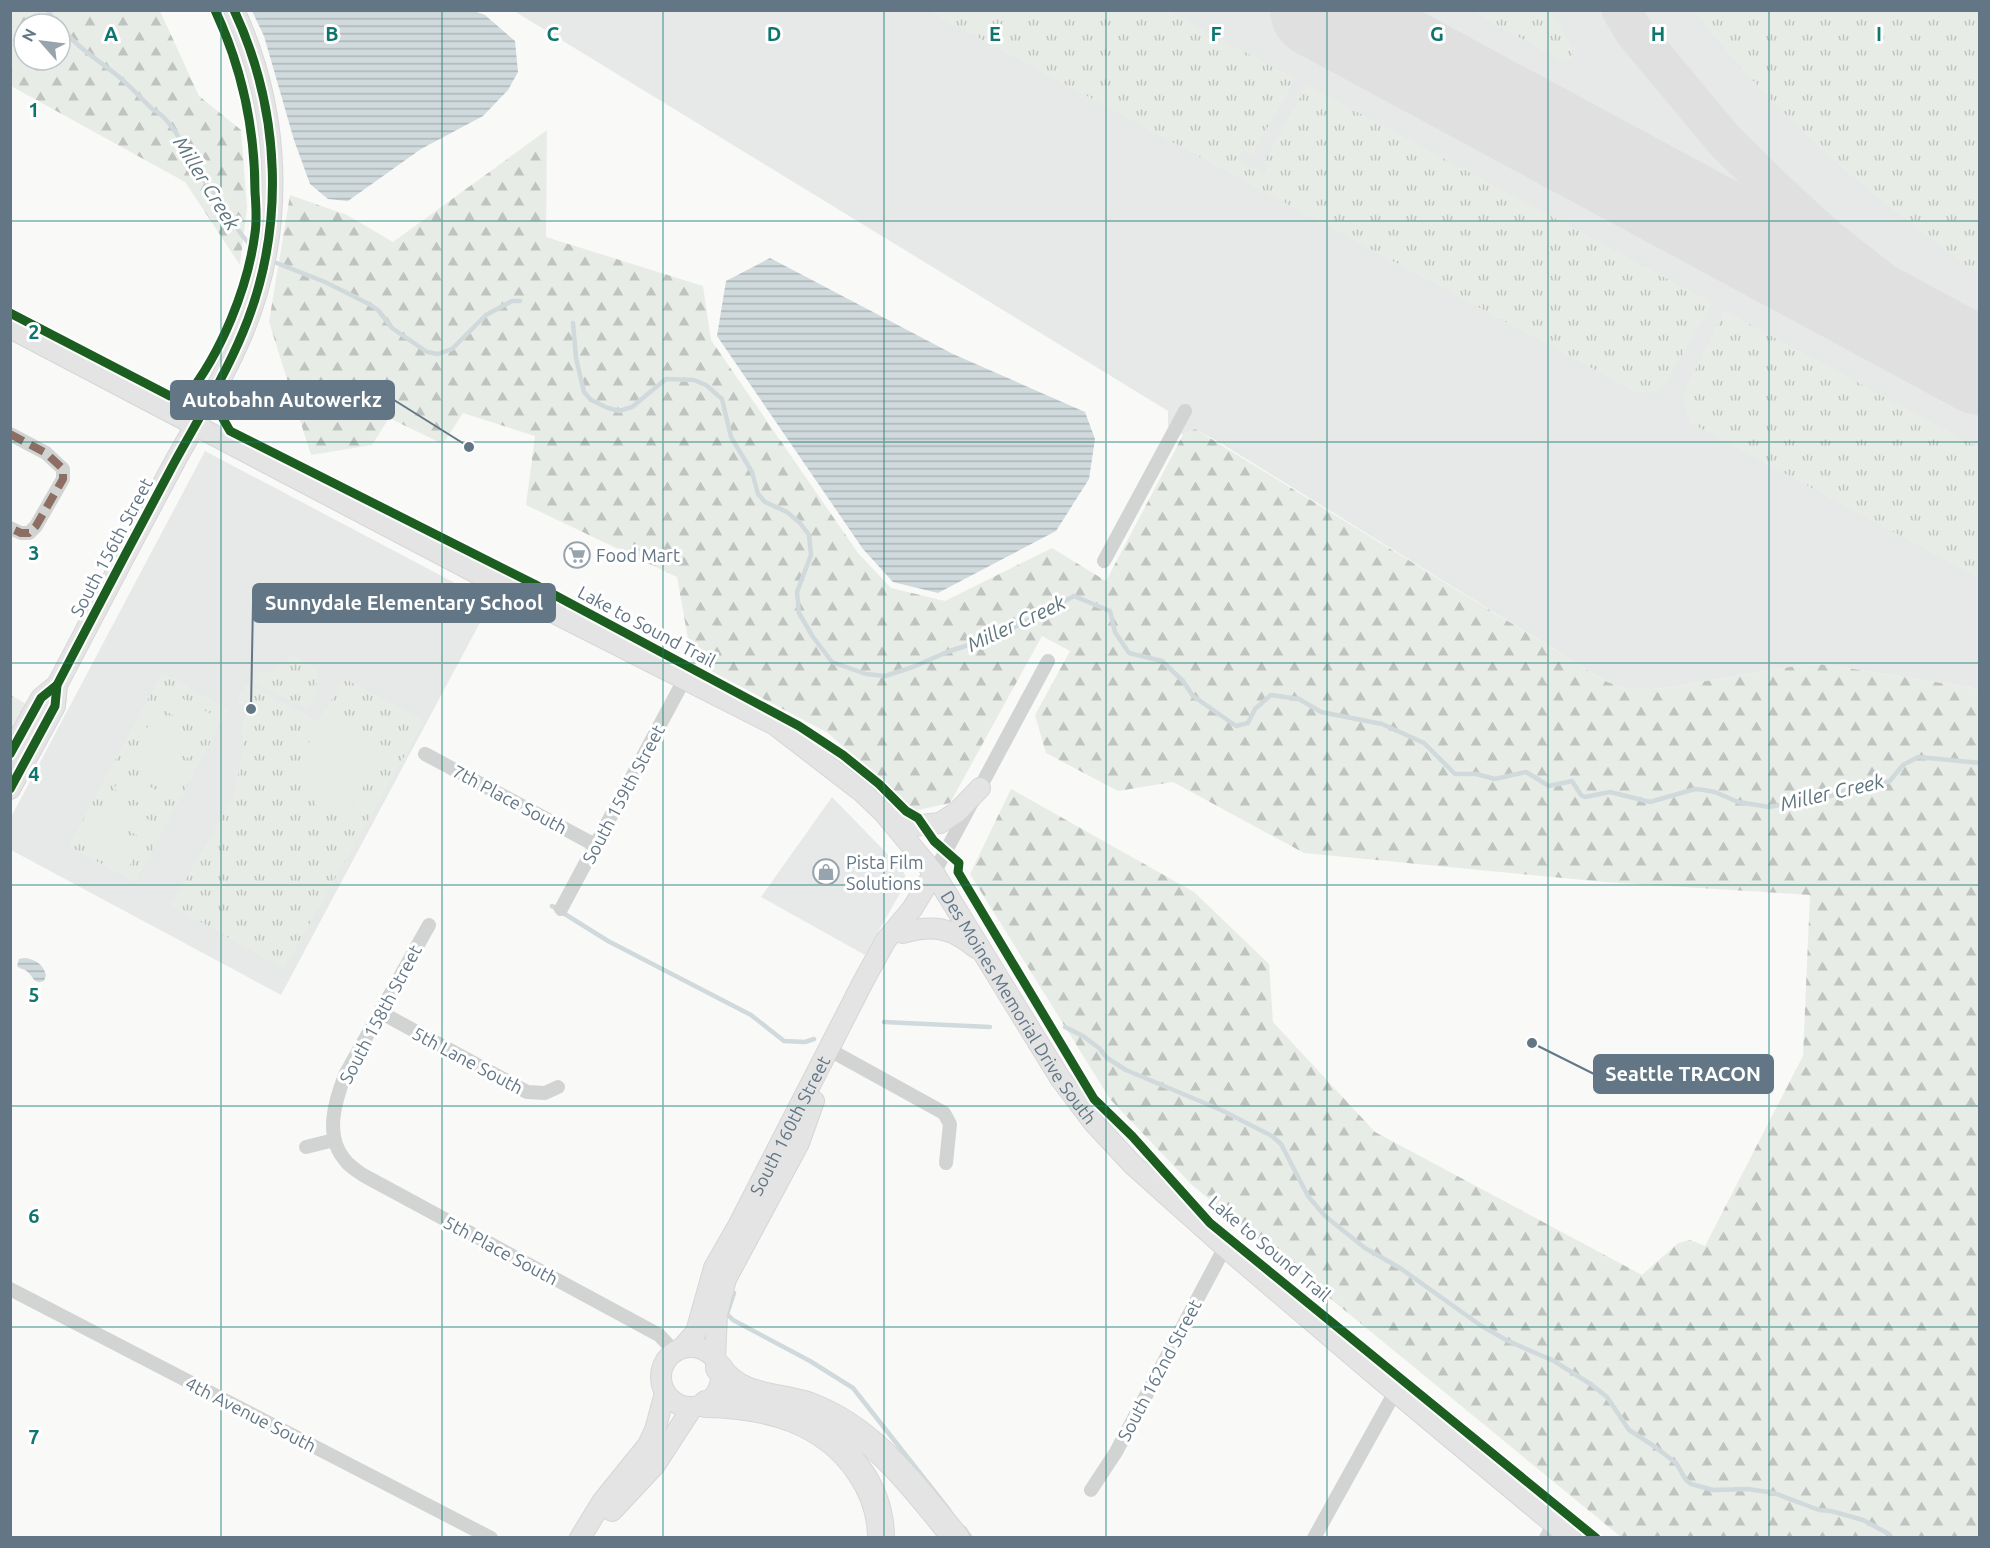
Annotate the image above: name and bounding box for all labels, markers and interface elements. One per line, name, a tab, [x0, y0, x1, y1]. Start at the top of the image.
north arrow	[12, 12, 72, 72]
text: A	[104, 22, 118, 45]
text: B	[325, 22, 339, 45]
text: C	[547, 22, 560, 45]
text: D	[767, 22, 781, 45]
text: E	[989, 22, 1001, 45]
text: F	[1210, 22, 1222, 45]
text: G	[1430, 22, 1444, 45]
text: H	[1651, 22, 1665, 45]
text: I	[1876, 22, 1882, 45]
text: N	[18, 25, 40, 44]
text: 1	[28, 98, 40, 121]
water label: Miller Creek	[169, 132, 245, 235]
text: 2	[28, 320, 40, 343]
callout: Autobahn Autowerkz	[171, 381, 394, 419]
text: Autobahn Autowerkz	[182, 388, 382, 411]
street label: South 156th Street	[66, 474, 156, 620]
supermarket icon: Food Mart	[562, 540, 592, 570]
text: 3	[28, 541, 40, 564]
place label: Food Mart	[596, 545, 680, 565]
street label: Lake to Sound Trail	[575, 581, 719, 671]
callout: Sunnydale Elementary School	[253, 584, 555, 622]
water label: Miller Creek	[963, 590, 1070, 656]
text: Sunnydale Elementary School	[265, 591, 543, 614]
street label: South 159th Street	[578, 721, 668, 867]
street label: 7th Place South	[450, 761, 570, 837]
text: 4	[28, 762, 40, 785]
water label: Miller Creek	[1778, 769, 1887, 815]
place label: Pista Film Solutions	[846, 852, 923, 893]
shop icon: Pista Film Solutions	[811, 857, 841, 887]
street label: Des Moines Memorial Drive South	[937, 887, 1101, 1128]
street label: South 158th Street	[335, 941, 425, 1087]
text: 5	[28, 983, 40, 1006]
street label: 5th Lane South	[409, 1023, 527, 1097]
street label: South 160th Street	[745, 1052, 833, 1199]
callout: Seattle TRACON	[1594, 1055, 1773, 1093]
text: Seattle TRACON	[1605, 1062, 1761, 1085]
street label: Lake to Sound Trail	[1205, 1191, 1335, 1305]
text: 6	[28, 1204, 40, 1227]
street label: 5th Place South	[441, 1212, 561, 1288]
street label: South 162nd Street	[1113, 1296, 1205, 1444]
street label: 4th Avenue South	[182, 1372, 320, 1456]
text: 7	[28, 1425, 40, 1448]

